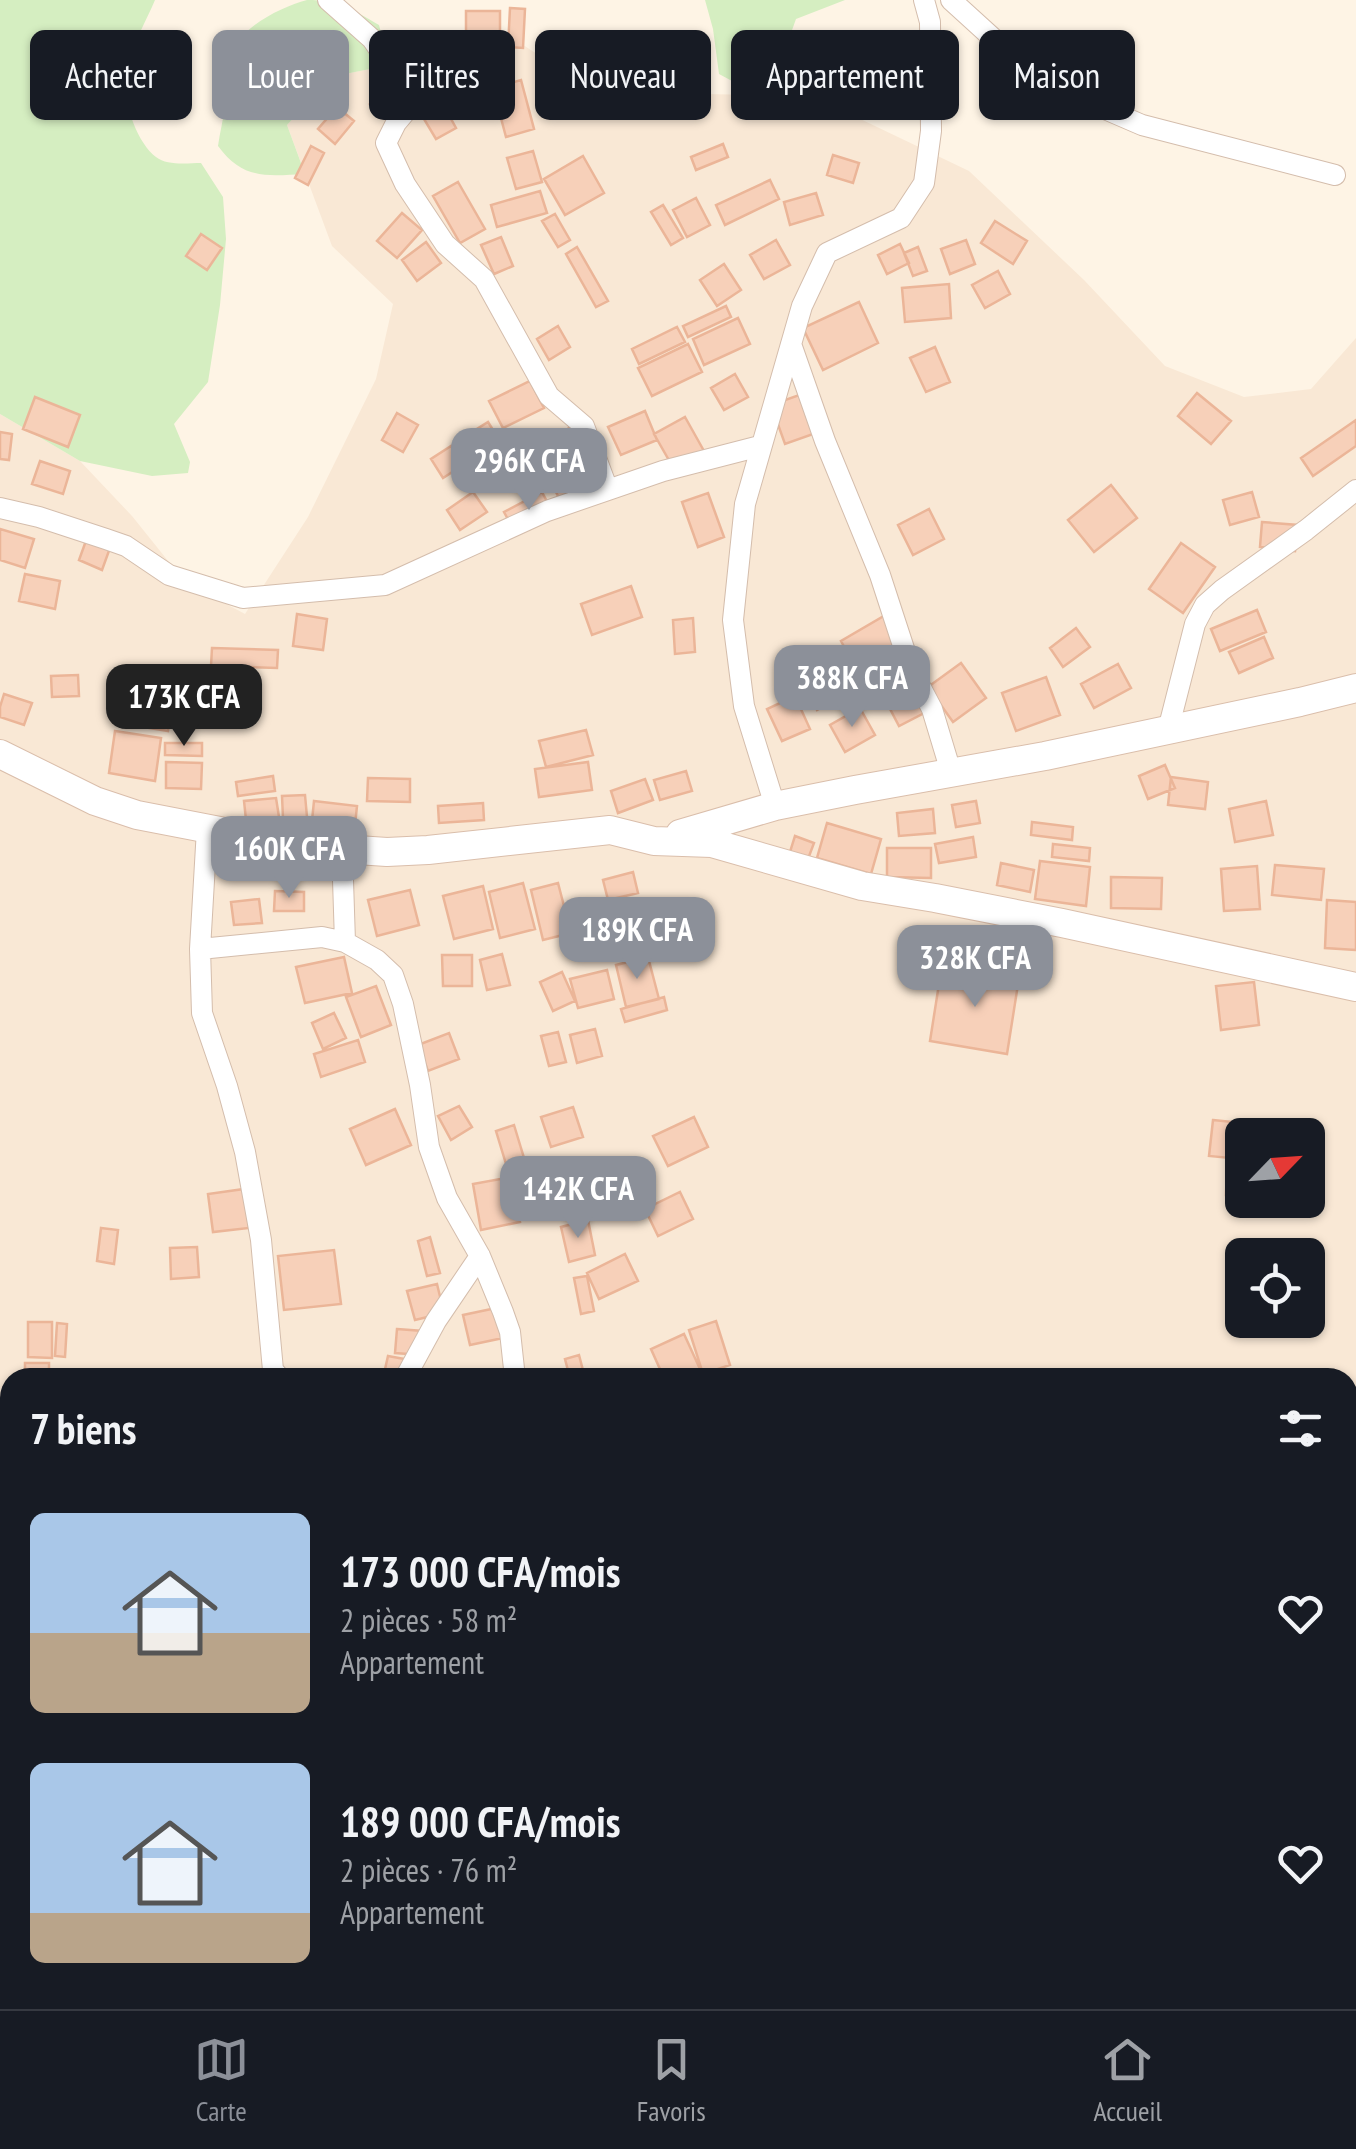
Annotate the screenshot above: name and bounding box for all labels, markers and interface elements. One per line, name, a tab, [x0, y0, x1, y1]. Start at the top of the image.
chip: Acheter	[30, 30, 192, 120]
chip: Louer	[212, 30, 349, 120]
chip: Filtres	[369, 30, 515, 120]
chip: Nouveau	[535, 30, 711, 120]
chip: Appartement	[731, 30, 959, 120]
chip: Maison	[979, 30, 1135, 120]
pin: 296K CFA	[426, 428, 632, 513]
text: 296K CFA	[473, 439, 585, 481]
pin: 388K CFA	[749, 645, 955, 730]
text: 388K CFA	[796, 656, 908, 698]
pin: 173K CFA	[81, 664, 287, 749]
text: 173K CFA	[128, 675, 240, 717]
pin: 160K CFA	[186, 816, 392, 901]
text: 160K CFA	[233, 827, 345, 869]
pin: 189K CFA	[534, 897, 740, 982]
text: 189K CFA	[581, 908, 693, 950]
pin: 328K CFA	[872, 925, 1078, 1010]
text: 328K CFA	[919, 936, 1031, 978]
north arrow	[1225, 1118, 1325, 1218]
map controls	[1225, 1118, 1325, 1338]
pin: 142K CFA	[475, 1156, 681, 1241]
text: 142K CFA	[522, 1167, 634, 1209]
button: locate	[1225, 1238, 1325, 1338]
text: 7 biens	[30, 1401, 136, 1456]
icon: filters	[1273, 1401, 1328, 1456]
text: 173 000 CFA/mois	[340, 1544, 620, 1599]
icon: home	[110, 1553, 230, 1673]
icon: heart	[1273, 1586, 1328, 1641]
text: 2 pièces · 58 m²	[340, 1599, 517, 1641]
text: Appartement	[340, 1641, 484, 1683]
text: 189 000 CFA/mois	[340, 1794, 620, 1849]
icon: home	[110, 1803, 230, 1923]
icon: heart	[1273, 1836, 1328, 1891]
text: 2 pièces · 76 m²	[340, 1849, 517, 1891]
text: Appartement	[340, 1891, 484, 1933]
tab: Carte	[194, 2032, 249, 2129]
tab: Favoris	[637, 2032, 706, 2129]
tab: Accueil	[1093, 2032, 1162, 2129]

